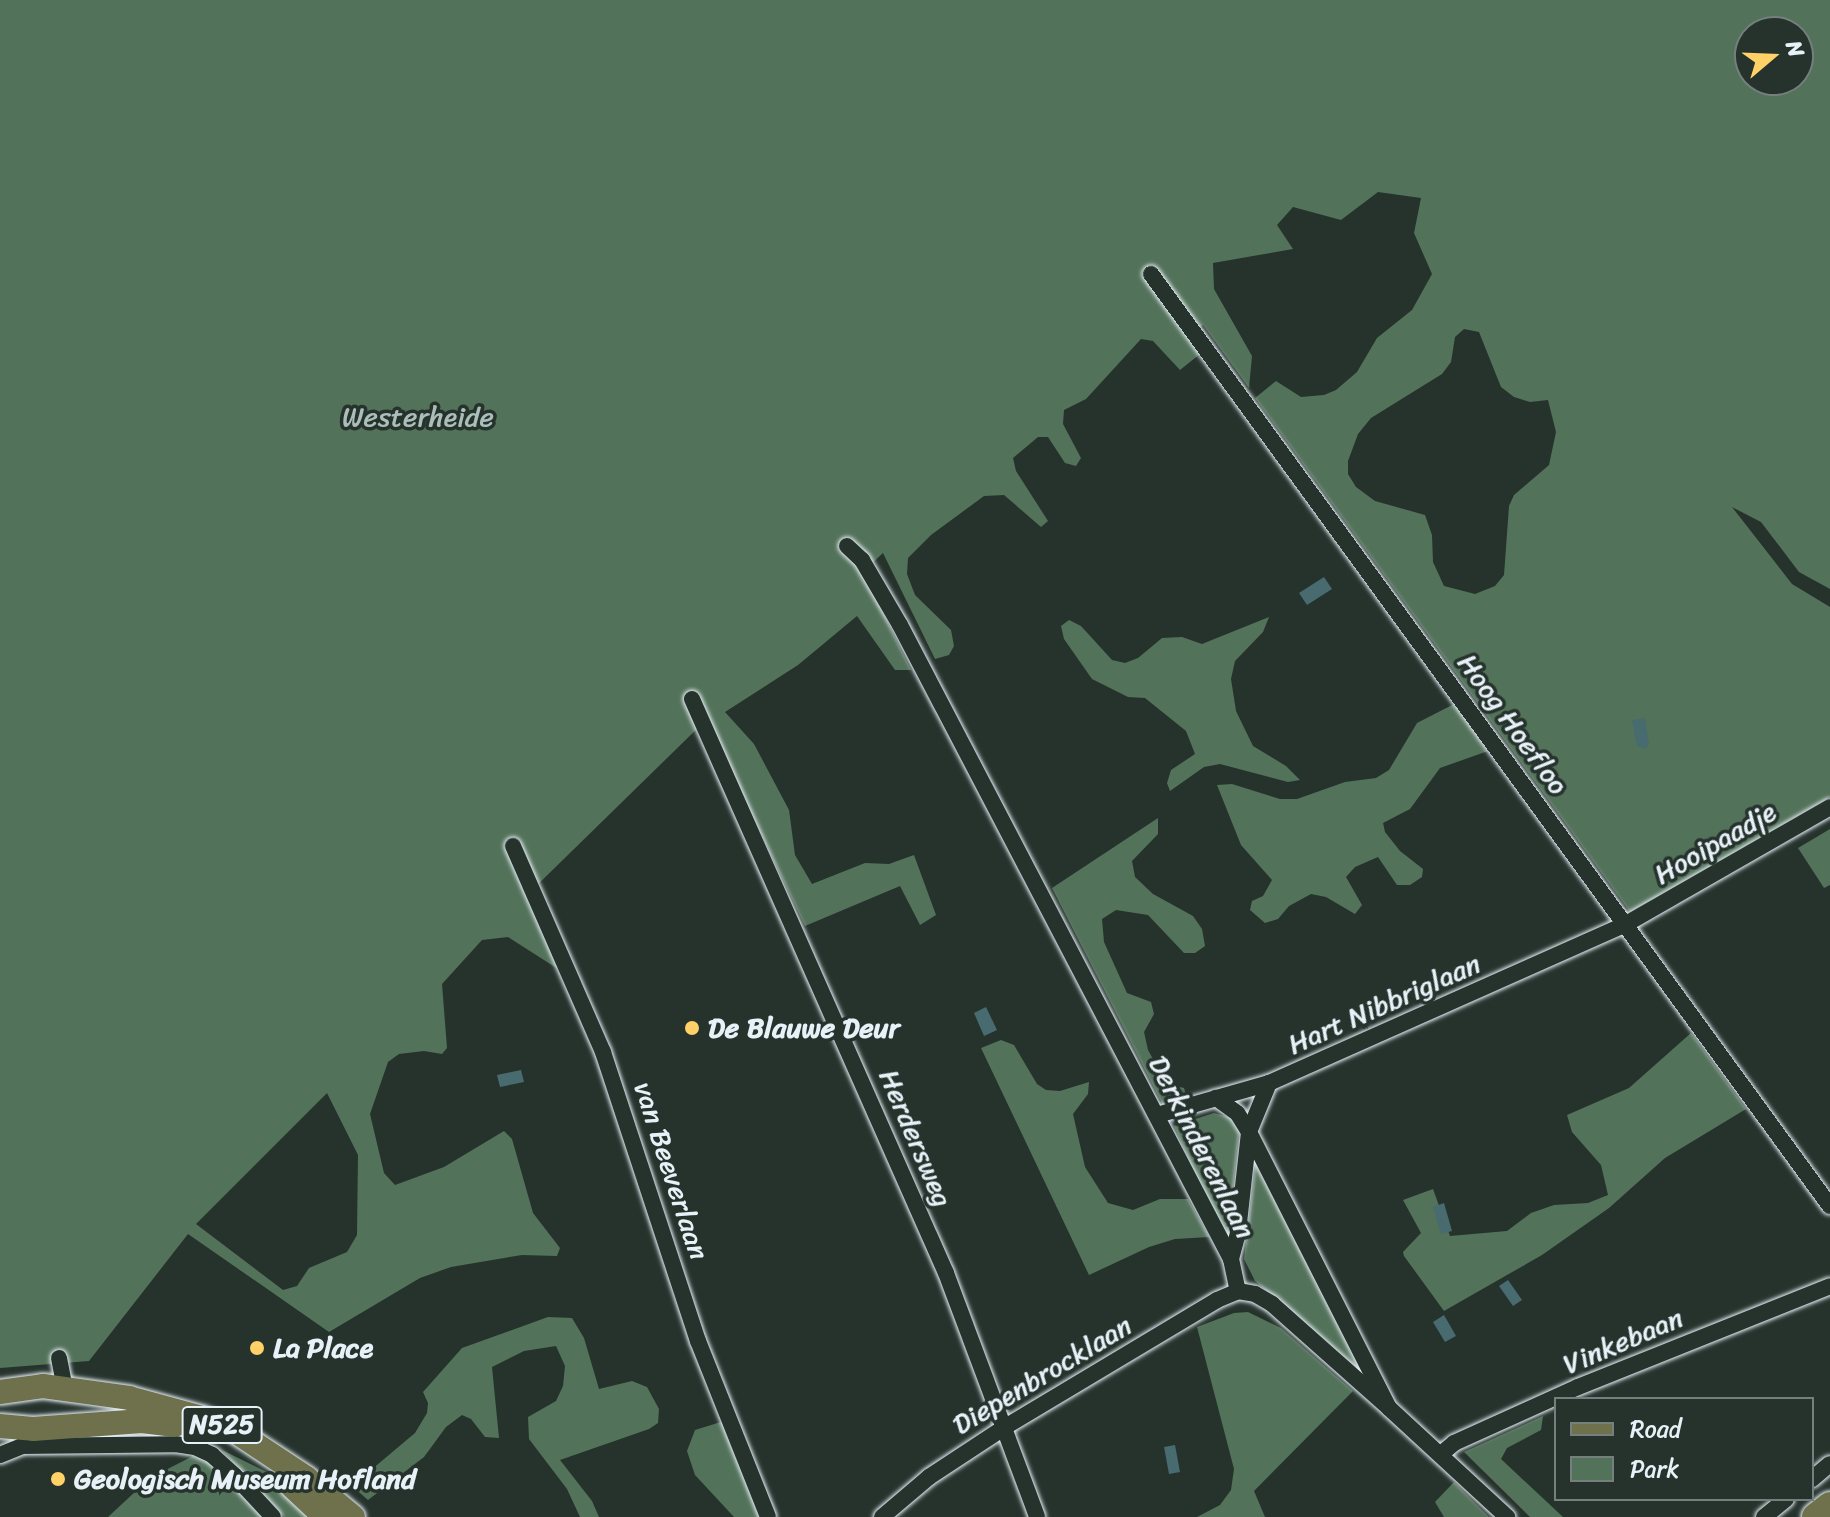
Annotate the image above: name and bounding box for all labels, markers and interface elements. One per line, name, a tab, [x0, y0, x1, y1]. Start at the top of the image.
north arrow	[1734, 16, 1814, 96]
text: N	[1774, 35, 1816, 62]
park label: Westerheide	[342, 400, 494, 434]
street label: Hoog Hoefloo	[1450, 647, 1576, 801]
street label: Hooipaadje	[1648, 795, 1782, 891]
street label: Hart Nibbriglaan	[1283, 947, 1485, 1061]
place label: De Blauwe Deur	[708, 1011, 899, 1045]
marker: De Blauwe Deur	[683, 1019, 701, 1037]
street label: Derkinderenlaan	[1141, 1050, 1263, 1244]
street label: Herdersweg	[872, 1064, 960, 1212]
street label: van Beeverlaan	[626, 1078, 716, 1264]
street label: Vinkebaan	[1558, 1301, 1688, 1381]
street label: Diepenbrocklaan	[946, 1308, 1138, 1442]
place label: La Place	[273, 1331, 375, 1365]
marker: La Place	[248, 1339, 266, 1357]
legend	[1554, 1397, 1814, 1501]
road number: N525	[180, 1403, 264, 1447]
text: Road	[1630, 1408, 1681, 1450]
text: Park	[1630, 1448, 1679, 1490]
place label: Geologisch Museum Hofland	[74, 1462, 419, 1496]
marker: Geologisch Museum Hofland	[49, 1470, 67, 1488]

